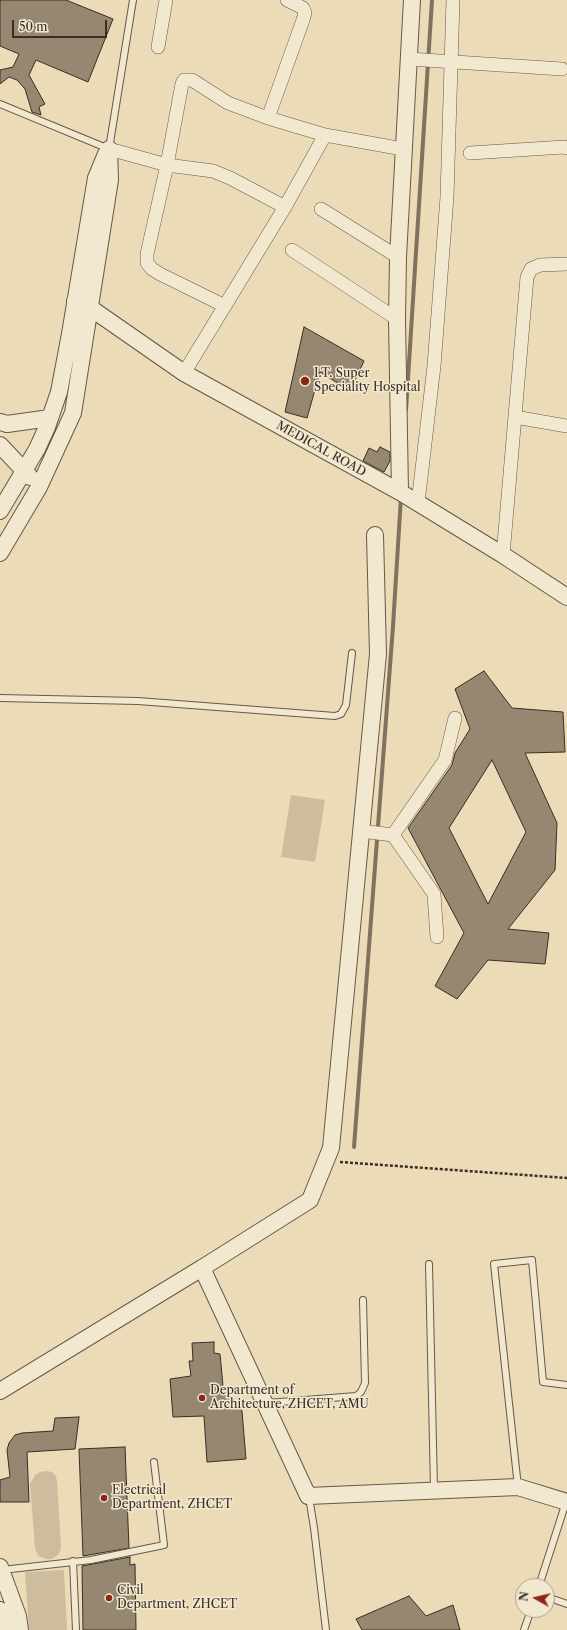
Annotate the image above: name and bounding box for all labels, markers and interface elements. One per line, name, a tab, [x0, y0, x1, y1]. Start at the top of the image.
scale bar	[14, 12, 109, 38]
text: 50 m	[19, 19, 48, 34]
place label: I.T. Super Speciality Hospital	[314, 367, 421, 395]
marker: I.T. Super Speciality Hospital	[299, 375, 311, 387]
street label: MEDICAL ROAD	[274, 418, 368, 480]
place label: Department of Architecture, ZHCET, AMU	[210, 1384, 369, 1412]
marker: Department of Architecture, ZHCET, AMU	[197, 1393, 207, 1403]
place label: Electrical Department, ZHCET	[112, 1484, 232, 1512]
marker: Electrical Department, ZHCET	[99, 1493, 109, 1503]
north arrow	[515, 1578, 555, 1618]
place label: Civil Department, ZHCET	[117, 1584, 237, 1612]
text: N	[517, 1591, 532, 1602]
marker: Civil Department, ZHCET	[104, 1593, 114, 1603]

